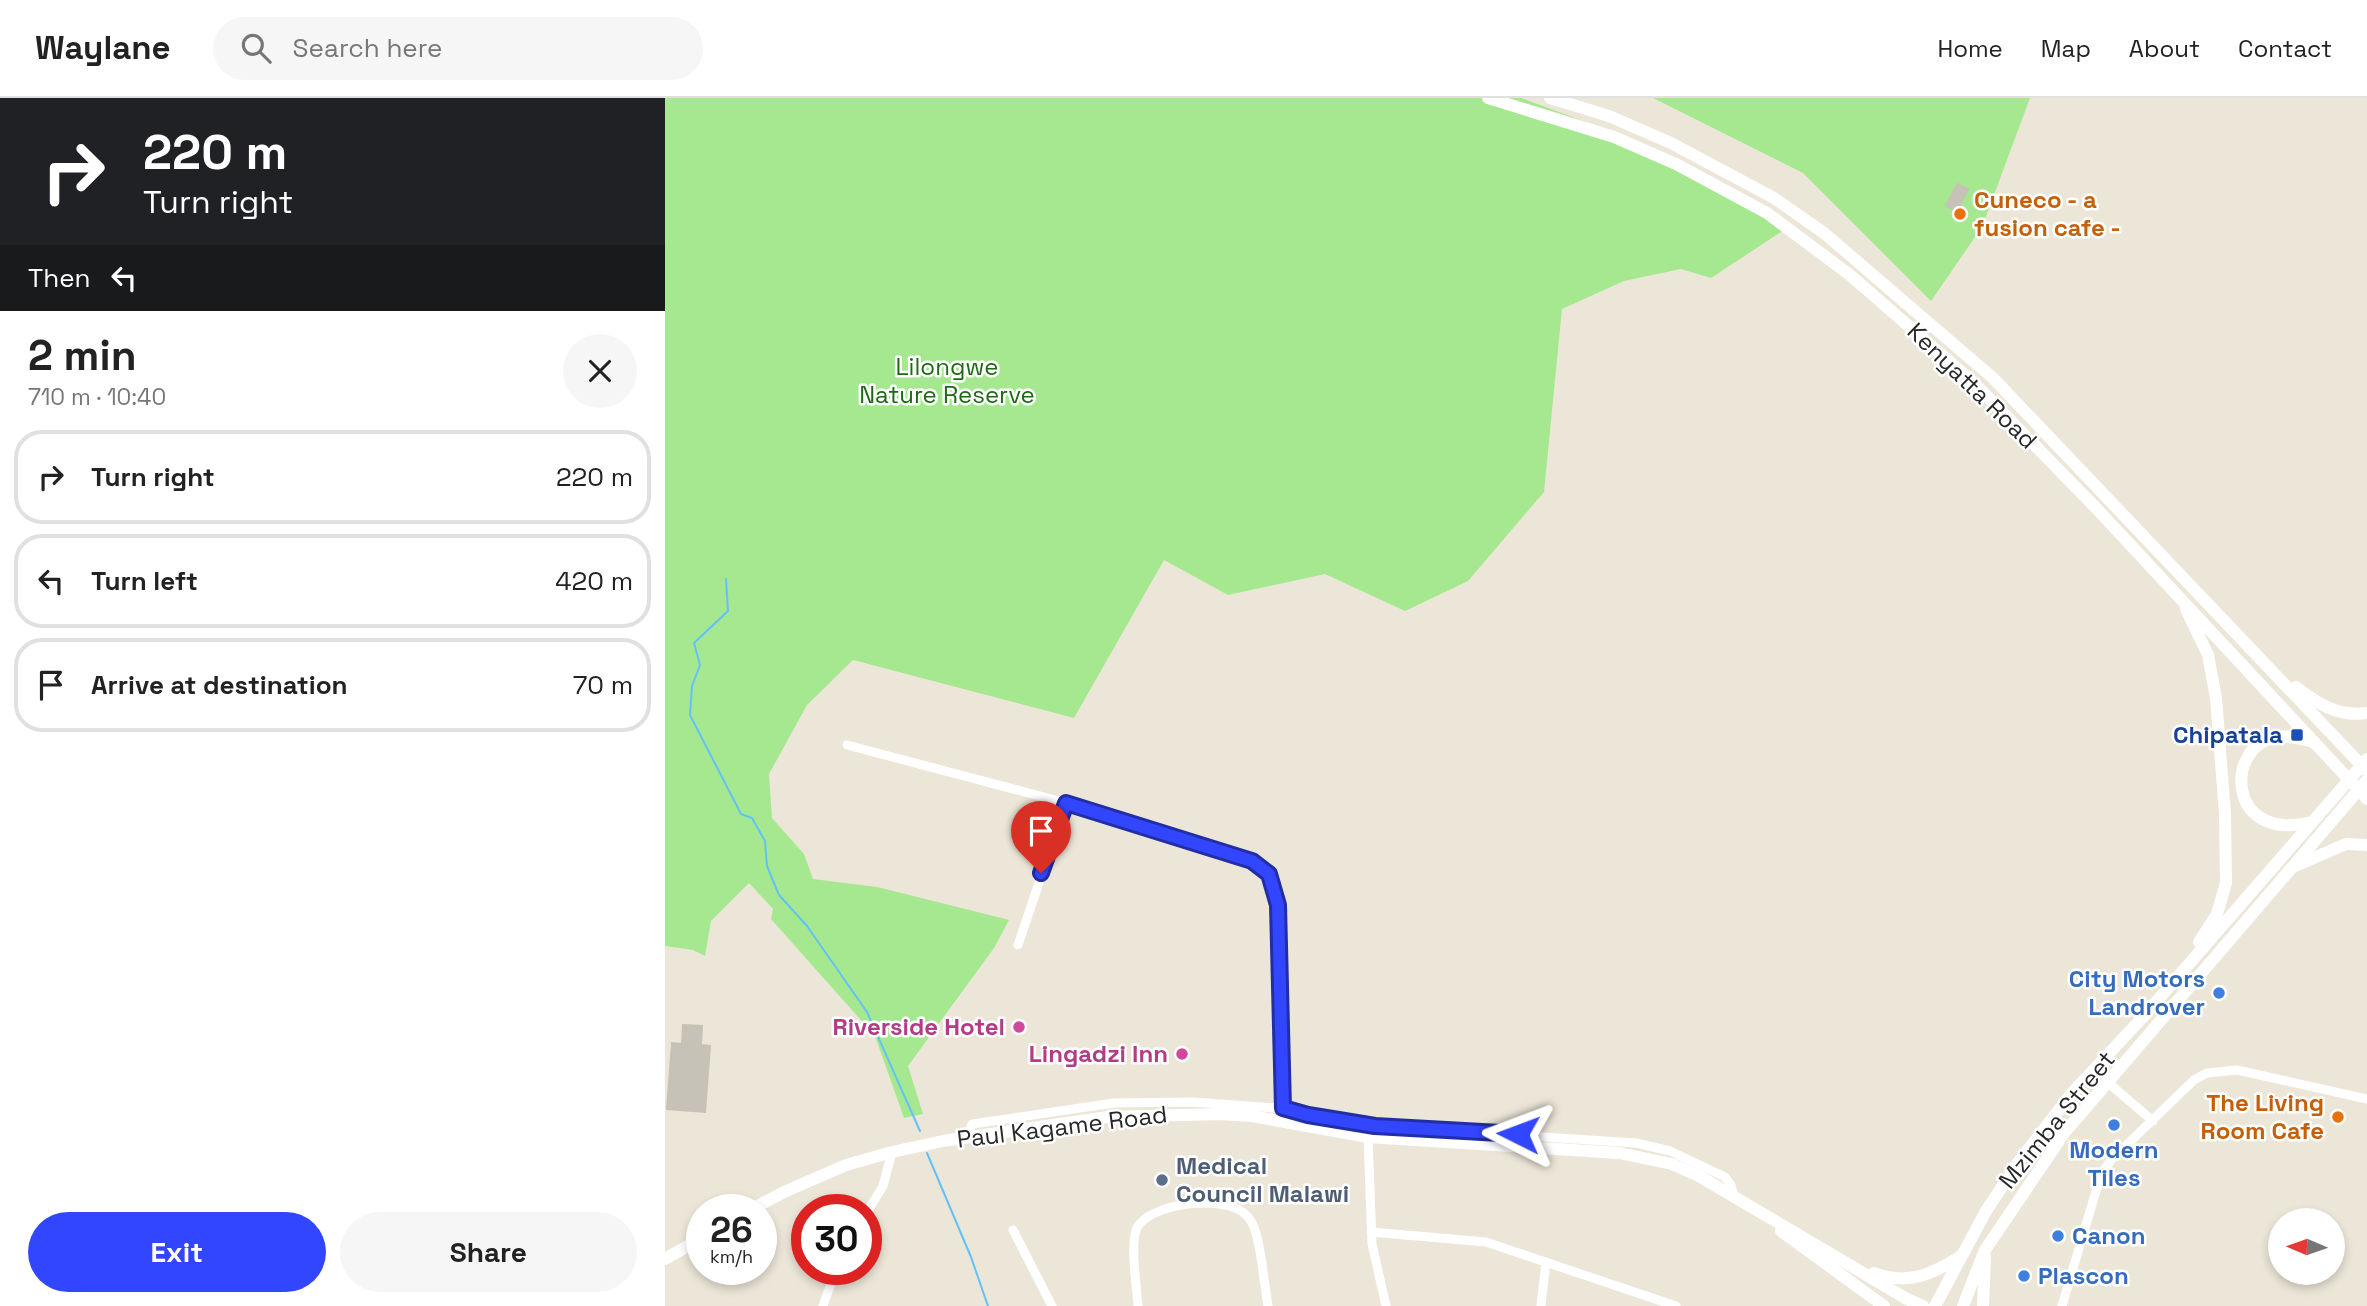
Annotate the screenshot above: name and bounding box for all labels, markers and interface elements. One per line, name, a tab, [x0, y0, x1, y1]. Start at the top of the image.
search box	[213, 17, 703, 80]
text: Waylane	[35, 27, 171, 69]
icon: search	[237, 29, 275, 67]
text: Search here	[293, 31, 442, 65]
text: Home	[1937, 33, 2003, 64]
text: Map	[2041, 33, 2091, 64]
text: About	[2129, 33, 2200, 64]
text: Contact	[2238, 33, 2332, 64]
text: 220 m	[143, 121, 287, 183]
icon: right	[28, 126, 119, 217]
text: Turn right	[143, 182, 293, 222]
place label: Cuneco - a fusion cafe -	[1974, 184, 2121, 243]
marker: Cuneco - a fusion cafe -	[1952, 206, 1968, 222]
icon: left	[105, 259, 143, 297]
text: Then	[28, 261, 91, 295]
street label: Kenyatta Road	[1901, 316, 2044, 455]
text: 2 min	[28, 329, 137, 382]
button: close	[563, 334, 637, 408]
park label: Lilongwe Nature Reserve	[859, 351, 1035, 410]
text: 710 m · 10:40	[28, 382, 166, 412]
icon: right	[32, 458, 70, 496]
text: Turn right	[91, 460, 215, 494]
text: 220 m	[556, 460, 633, 494]
icon: left	[32, 562, 70, 600]
text: Turn left	[91, 564, 198, 598]
text: 420 m	[555, 564, 633, 598]
icon: arrive	[32, 666, 70, 704]
text: Arrive at destination	[91, 668, 348, 702]
text: 70 m	[573, 668, 633, 702]
place label: Chipatala	[2173, 719, 2283, 750]
marker: Chipatala	[2289, 727, 2305, 743]
pin	[1011, 801, 1071, 873]
icon: arrive	[1022, 812, 1060, 850]
place label: City Motors Landrover	[2069, 963, 2205, 1022]
marker: City Motors Landrover	[2211, 985, 2227, 1001]
place label: Riverside Hotel	[833, 1011, 1005, 1042]
marker: Riverside Hotel	[1011, 1019, 1027, 1035]
place label: Lingadzi Inn	[1029, 1038, 1168, 1069]
street label: Mzimba Street	[1992, 1044, 2122, 1195]
marker: Lingadzi Inn	[1174, 1046, 1190, 1062]
place label: The Living Room Cafe	[2200, 1087, 2324, 1146]
position arrow	[1481, 1097, 1555, 1171]
street label: Paul Kagame Road	[955, 1098, 1169, 1155]
marker: The Living Room Cafe	[2330, 1109, 2346, 1125]
marker: Modern Tiles	[2106, 1117, 2122, 1133]
place label: Modern Tiles	[2069, 1134, 2159, 1193]
place label: Medical Council Malawi	[1176, 1150, 1349, 1209]
marker: Medical Council Malawi	[1154, 1172, 1170, 1188]
speed limit sign: 30	[791, 1194, 882, 1285]
text: 26	[710, 1208, 753, 1252]
north arrow	[2268, 1208, 2345, 1284]
map controls	[2268, 1208, 2345, 1285]
button: Exit	[28, 1212, 326, 1292]
button: Share	[340, 1212, 637, 1292]
place label: Canon	[2072, 1220, 2146, 1251]
marker: Canon	[2050, 1228, 2066, 1244]
text: km/h	[710, 1245, 753, 1268]
place label: Plascon	[2038, 1260, 2129, 1291]
marker: Plascon	[2016, 1268, 2032, 1284]

